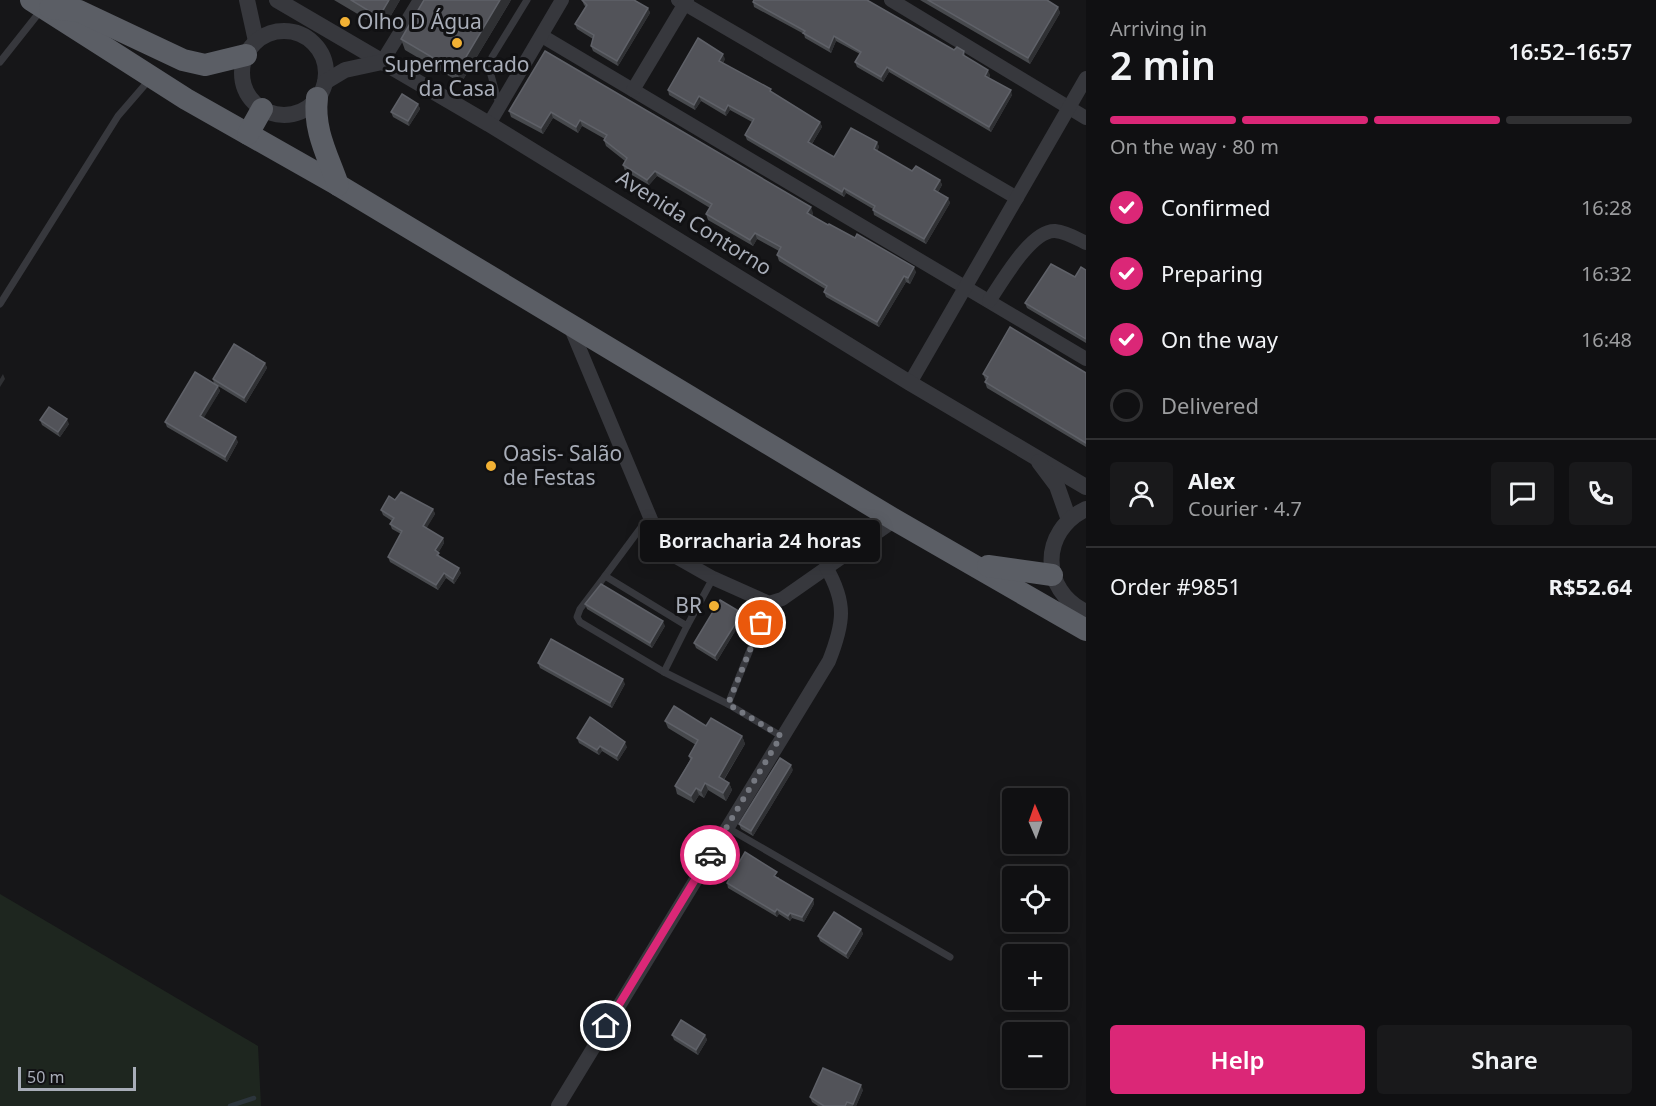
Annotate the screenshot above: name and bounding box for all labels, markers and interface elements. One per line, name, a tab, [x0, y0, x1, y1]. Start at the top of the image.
place label: Olho D Água	[357, 7, 482, 35]
marker: Olho D Água	[338, 15, 352, 29]
text: Arriving in	[1110, 15, 1207, 42]
marker: Supermercado da Casa	[450, 36, 464, 50]
text: 16:52–16:57	[1508, 36, 1632, 66]
text: 2 min	[1110, 38, 1216, 91]
place label: Supermercado da Casa	[384, 50, 530, 102]
text: On the way · 80 m	[1110, 133, 1279, 160]
street label: Avenida Contorno	[612, 163, 777, 281]
icon: check	[1110, 191, 1143, 224]
text: Confirmed	[1161, 192, 1271, 222]
text: 16:28	[1581, 194, 1632, 221]
icon: check	[1110, 257, 1143, 290]
text: Preparing	[1161, 258, 1263, 288]
text: 16:32	[1581, 260, 1632, 287]
icon: check	[1110, 323, 1143, 356]
text: On the way	[1161, 324, 1278, 354]
text: 16:48	[1581, 326, 1632, 353]
text: Delivered	[1161, 390, 1259, 420]
place label: Oasis- Salão de Festas	[503, 439, 622, 491]
marker: Oasis- Salão de Festas	[484, 459, 498, 473]
button: person	[1110, 462, 1173, 525]
button: chat	[1491, 462, 1554, 525]
button: phone	[1569, 462, 1632, 525]
text: Alex	[1188, 465, 1235, 495]
text: Courier · 4.7	[1188, 495, 1302, 522]
callout: Borracharia 24 horas	[641, 521, 881, 563]
text: Borracharia 24 horas	[659, 527, 861, 554]
text: Order #9851	[1110, 571, 1241, 601]
text: R$52.64	[1548, 571, 1632, 601]
place label: BR	[675, 591, 702, 619]
pin	[735, 597, 786, 648]
marker: BR	[707, 599, 721, 613]
icon: bag	[744, 606, 777, 639]
north arrow	[1002, 788, 1068, 854]
map controls	[1002, 788, 1068, 1088]
courier	[680, 825, 740, 885]
icon: car	[694, 839, 727, 872]
button: locate	[1002, 866, 1068, 932]
button: +	[1002, 944, 1068, 1010]
pin	[580, 1000, 631, 1051]
icon: home	[589, 1009, 622, 1042]
button: −	[1002, 1022, 1068, 1088]
button: Help	[1110, 1025, 1365, 1094]
button: Share	[1377, 1025, 1632, 1094]
scale bar	[18, 1064, 136, 1092]
text: 50 m	[27, 1066, 64, 1088]

